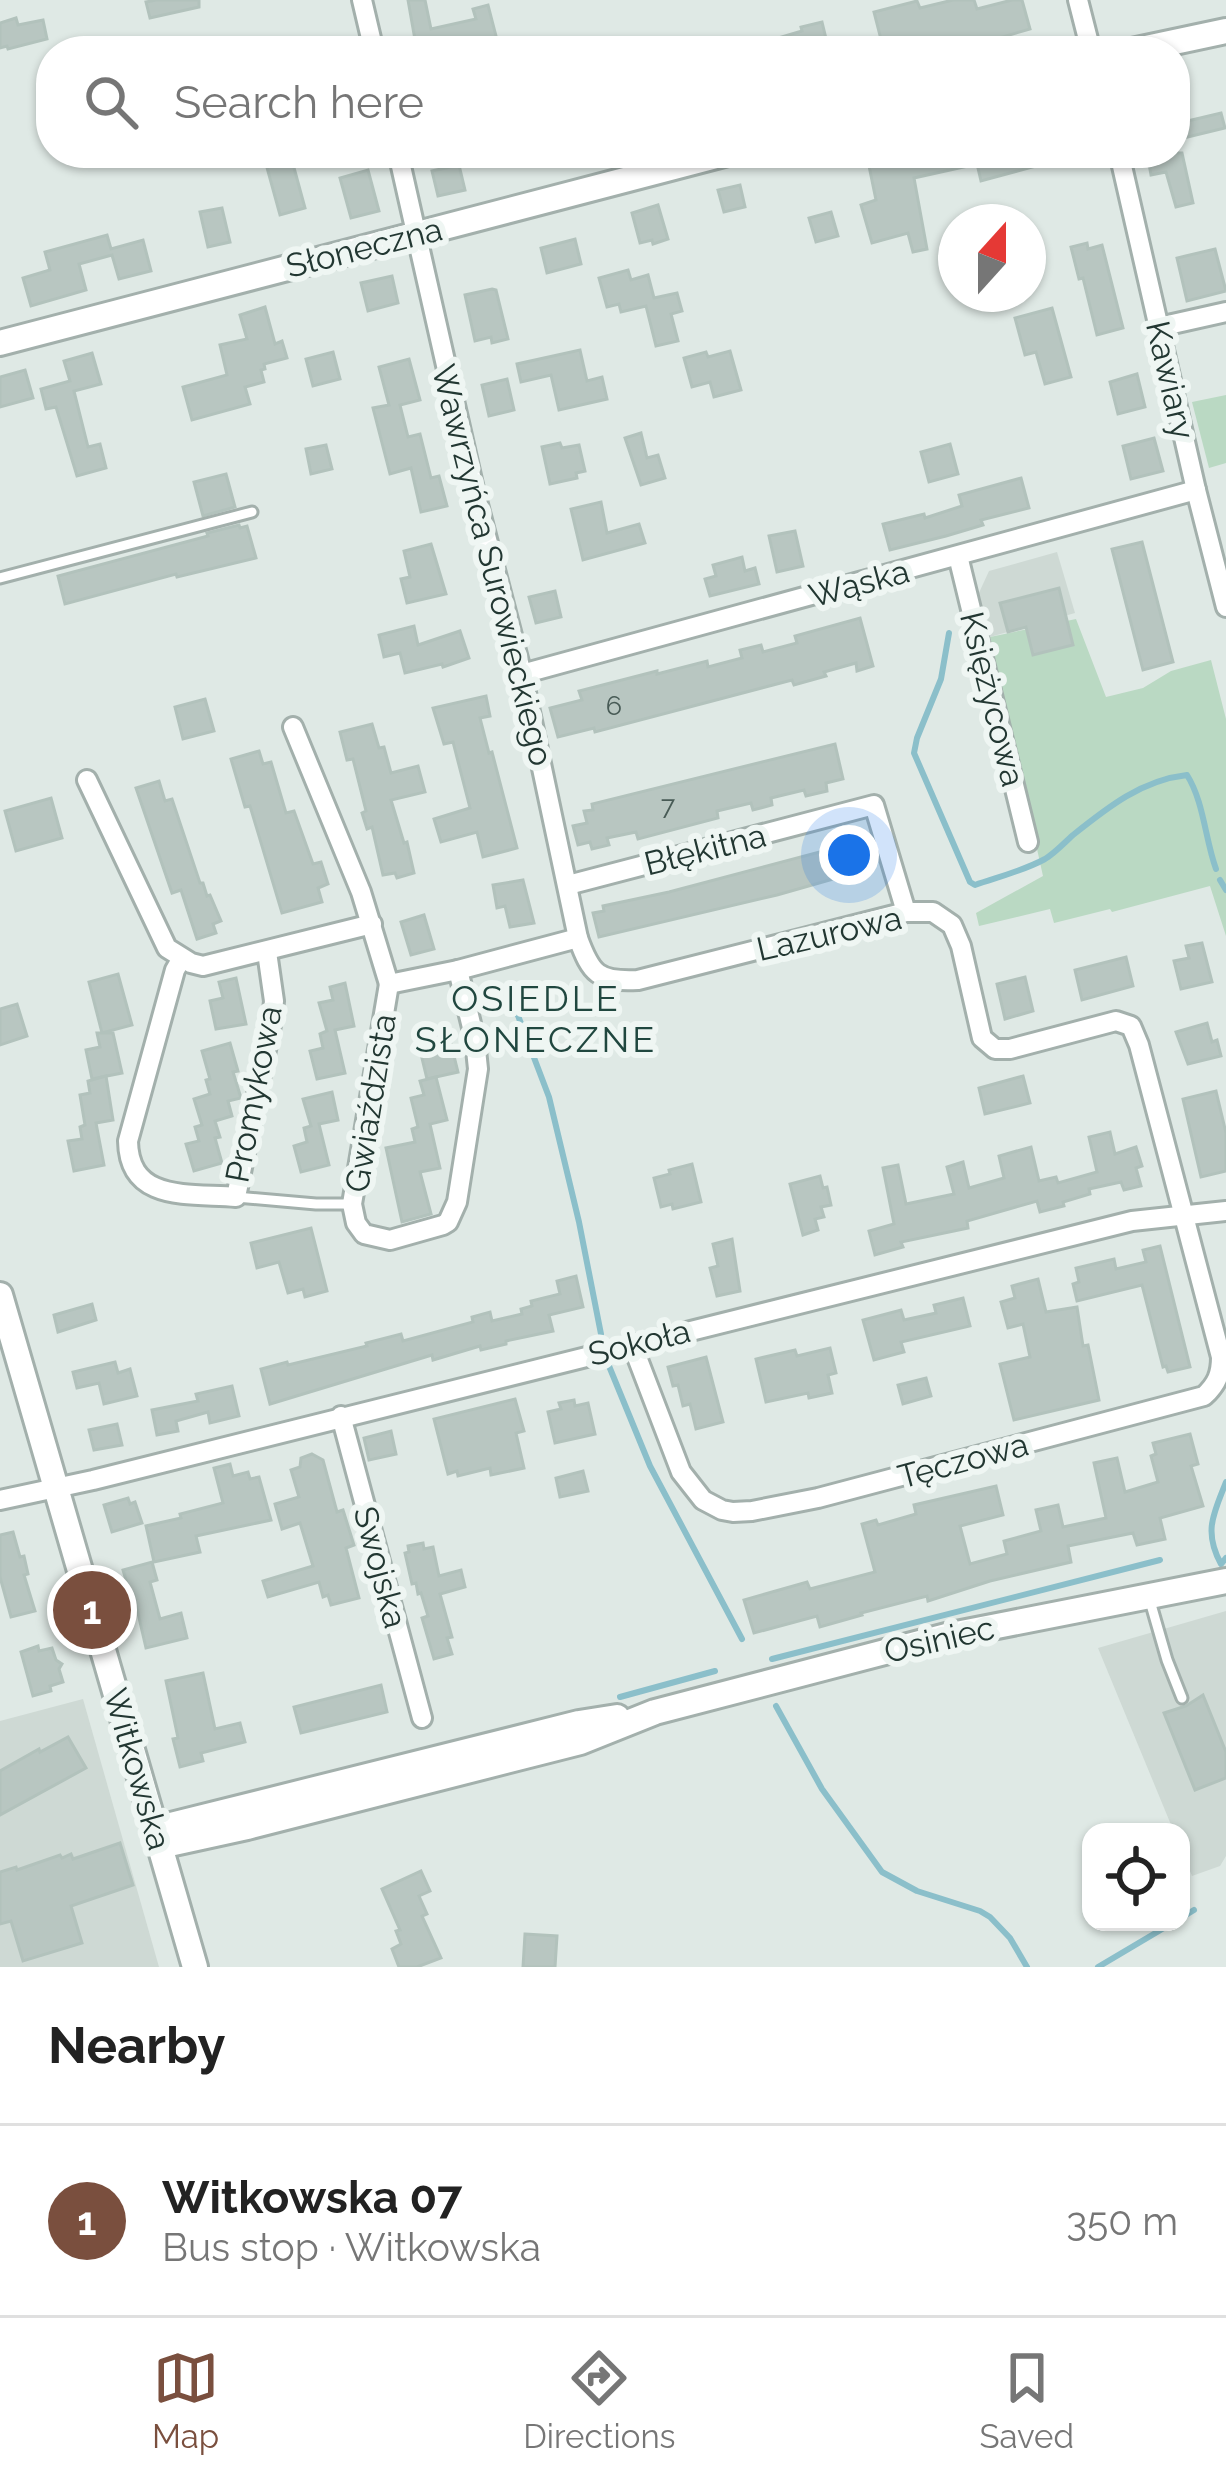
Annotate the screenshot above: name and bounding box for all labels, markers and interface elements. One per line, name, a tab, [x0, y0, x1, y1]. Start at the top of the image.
search box	[36, 36, 1190, 168]
icon: search	[78, 69, 144, 135]
text: Search here	[174, 76, 424, 129]
north arrow	[938, 204, 1046, 312]
street label: Słoneczna	[282, 209, 446, 286]
street label: Kawiary	[1138, 317, 1203, 443]
street label: Wawrzyńca Surowieckiego	[424, 361, 561, 770]
street label: Wąska	[805, 551, 913, 616]
street label: Księżycowa	[952, 608, 1033, 790]
house number: 6	[606, 690, 622, 721]
house number: 7	[661, 790, 676, 821]
street label: Błękitna	[640, 816, 770, 883]
your location	[819, 825, 879, 885]
street label: Lazurowa	[753, 898, 905, 969]
district label: OSIEDLE SŁONECZNE	[415, 977, 657, 1060]
street label: Promykowa	[217, 1002, 290, 1186]
street label: Gwiaździsta	[337, 1011, 404, 1195]
street label: Sokoła	[584, 1311, 694, 1374]
street label: Tęczowa	[894, 1424, 1033, 1497]
street label: Swojska	[346, 1502, 415, 1632]
pin: 1	[53, 1565, 131, 1655]
street label: Osiniec	[880, 1608, 998, 1671]
street label: Witkowska	[96, 1684, 179, 1854]
map controls	[1082, 1823, 1190, 1931]
button: locate	[1082, 1823, 1190, 1931]
text: Nearby	[48, 2015, 225, 2075]
text: Witkowska 07	[162, 2171, 462, 2224]
text: 1	[77, 2198, 97, 2244]
text: 350 m	[1066, 2198, 1178, 2244]
text: Bus stop · Witkowska	[162, 2224, 541, 2270]
tab: Map	[152, 2345, 219, 2456]
tab: Directions	[523, 2345, 676, 2456]
tab: Saved	[980, 2345, 1074, 2456]

